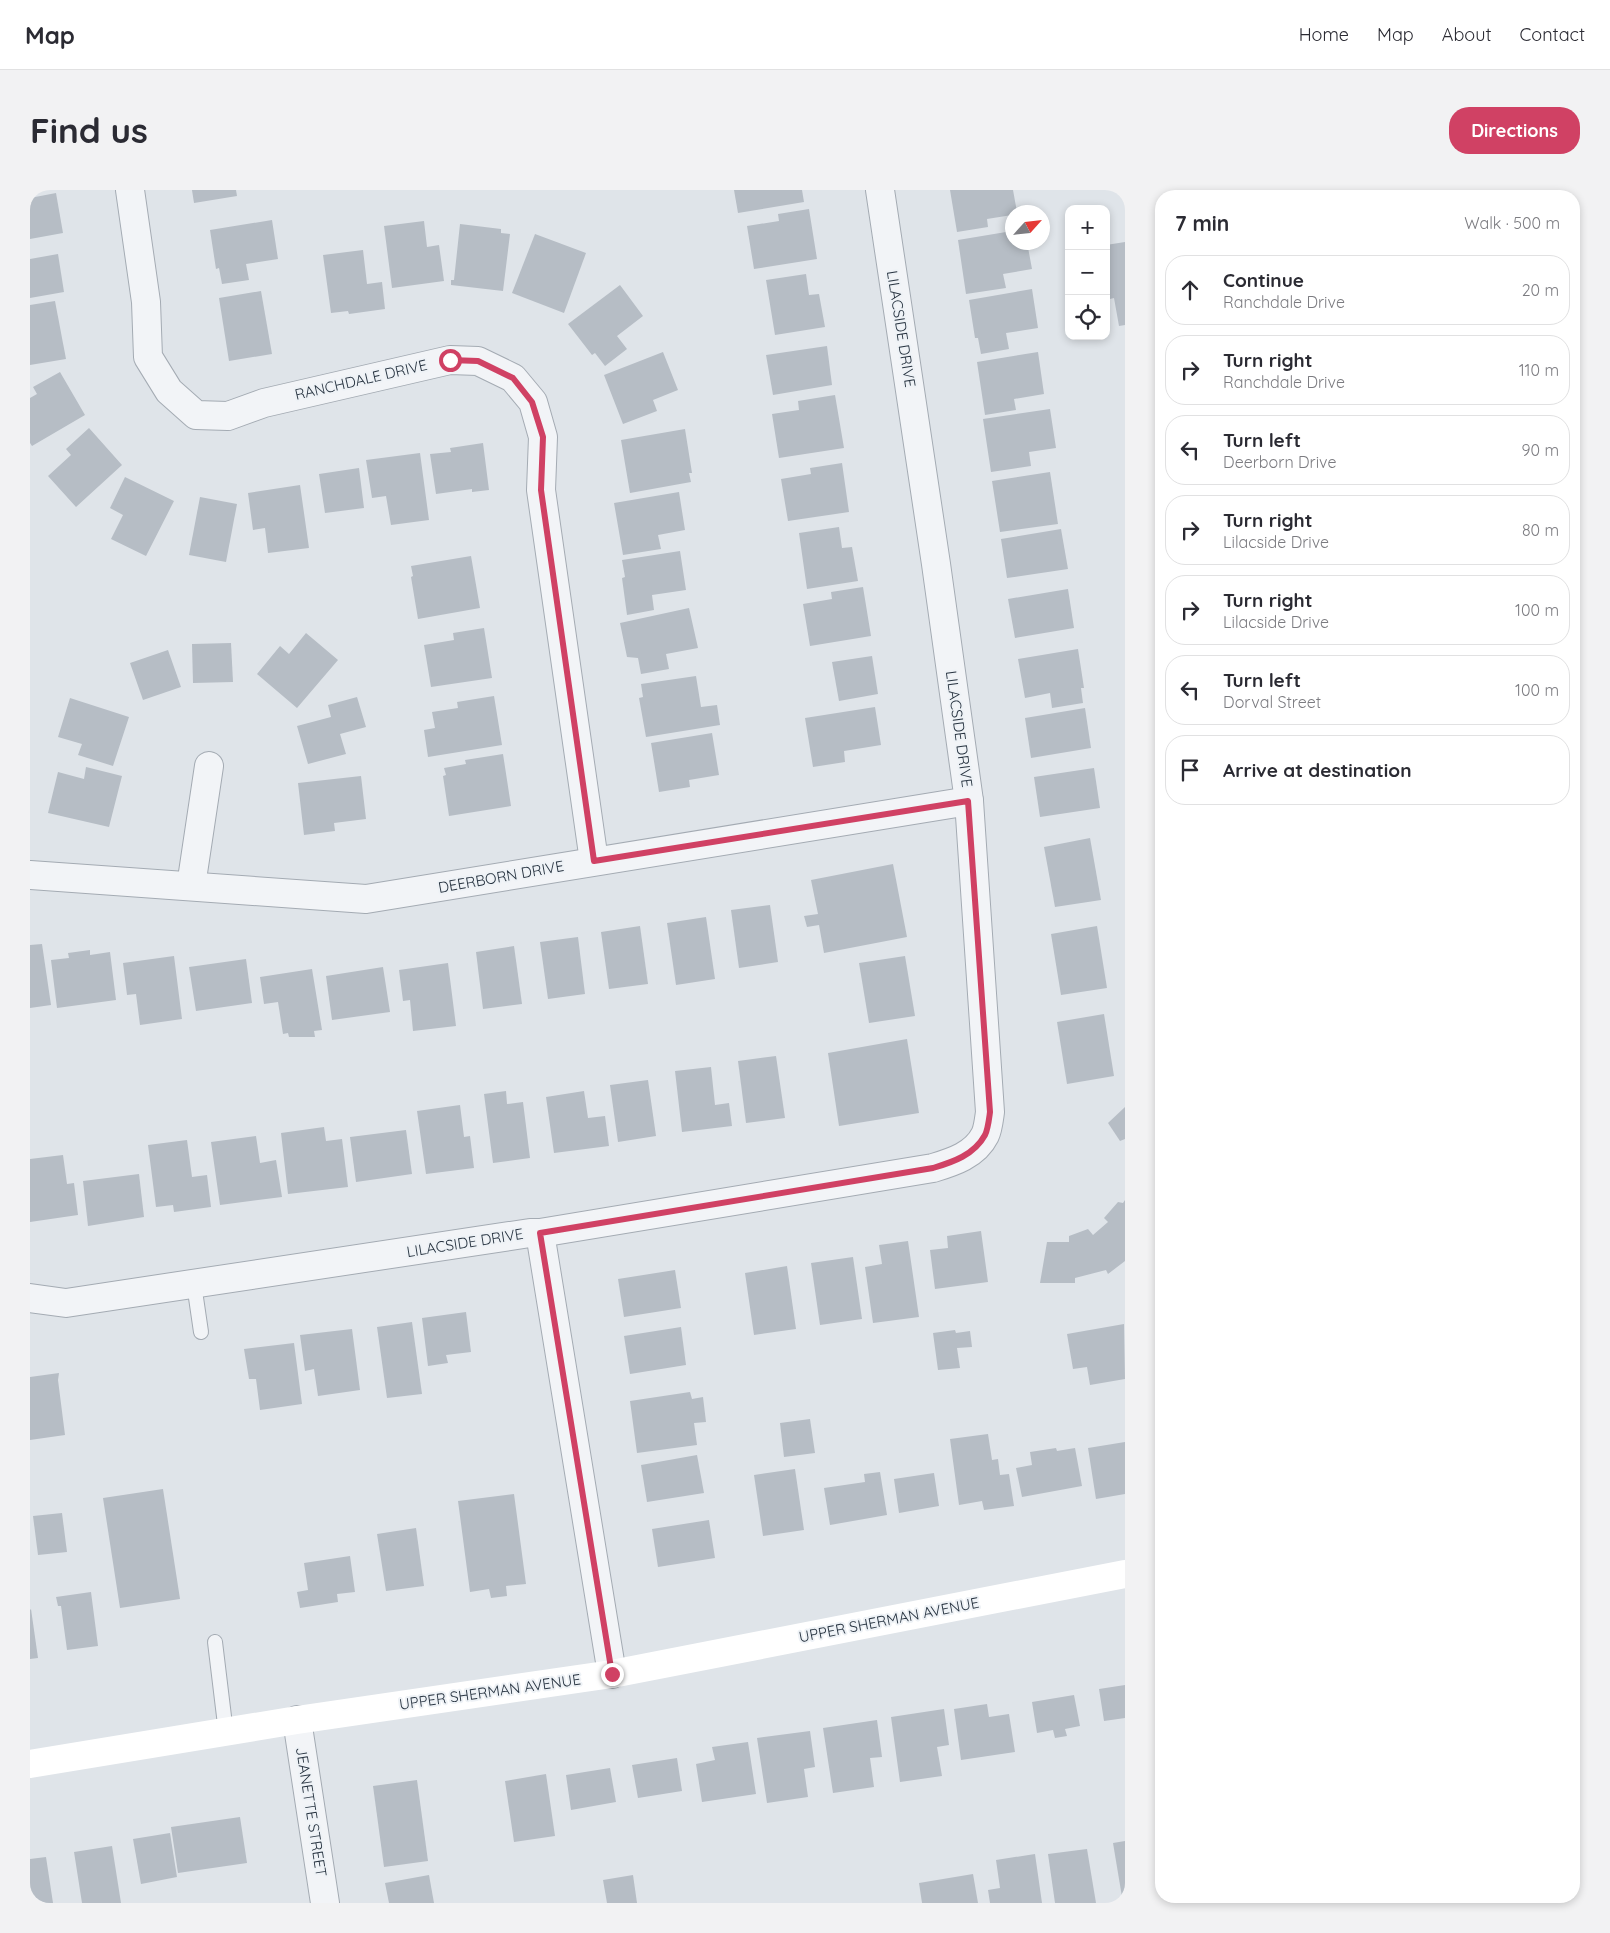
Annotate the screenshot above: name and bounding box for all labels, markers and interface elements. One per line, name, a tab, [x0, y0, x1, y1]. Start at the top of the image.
text: Map	[25, 20, 75, 50]
text: Home	[1299, 23, 1349, 46]
text: Map	[1377, 23, 1414, 46]
text: About	[1442, 23, 1492, 46]
text: Contact	[1520, 23, 1585, 46]
button: Directions	[1449, 107, 1580, 154]
text: Find us	[30, 108, 148, 152]
north arrow	[1005, 205, 1050, 250]
map controls	[1065, 205, 1110, 340]
button: +	[1065, 205, 1110, 250]
text: 7 min	[1175, 210, 1229, 236]
text: Walk · 500 m	[1464, 213, 1560, 233]
button: −	[1065, 250, 1110, 295]
text: Continue	[1223, 268, 1304, 292]
street label: LILACSIDE DRIVE	[883, 269, 920, 389]
icon: ahead	[1176, 276, 1204, 304]
text: 20 m	[1522, 280, 1559, 300]
text: Ranchdale Drive	[1223, 292, 1345, 312]
button: locate	[1065, 295, 1110, 340]
text: Turn right	[1223, 348, 1312, 372]
route start	[439, 349, 462, 372]
street label: RANCHDALE DRIVE	[293, 355, 429, 404]
icon: right	[1176, 356, 1204, 384]
text: 110 m	[1519, 360, 1559, 380]
text: Ranchdale Drive	[1223, 372, 1345, 392]
text: Turn left	[1223, 428, 1301, 452]
icon: left	[1176, 436, 1204, 464]
text: 90 m	[1522, 440, 1559, 460]
text: Deerborn Drive	[1223, 452, 1337, 472]
text: Turn right	[1223, 508, 1312, 532]
icon: right	[1176, 516, 1204, 544]
text: 80 m	[1522, 520, 1559, 540]
text: Lilacside Drive	[1223, 532, 1329, 552]
text: Turn right	[1223, 588, 1312, 612]
icon: right	[1176, 596, 1204, 624]
text: 100 m	[1515, 600, 1559, 620]
text: Lilacside Drive	[1223, 612, 1329, 632]
text: Turn left	[1223, 668, 1301, 692]
street label: LILACSIDE DRIVE	[942, 669, 977, 789]
icon: left	[1176, 676, 1204, 704]
text: 100 m	[1515, 680, 1559, 700]
text: Dorval Street	[1223, 692, 1321, 712]
icon: arrive	[1176, 756, 1204, 784]
text: Arrive at destination	[1223, 758, 1412, 782]
street label: DEERBORN DRIVE	[437, 856, 565, 897]
street label: LILACSIDE DRIVE	[405, 1224, 525, 1261]
street label: UPPER SHERMAN AVENUE	[797, 1593, 981, 1646]
route end	[601, 1663, 624, 1686]
street label: UPPER SHERMAN AVENUE	[398, 1669, 582, 1714]
street label: JEANETTE STREET	[292, 1746, 331, 1878]

